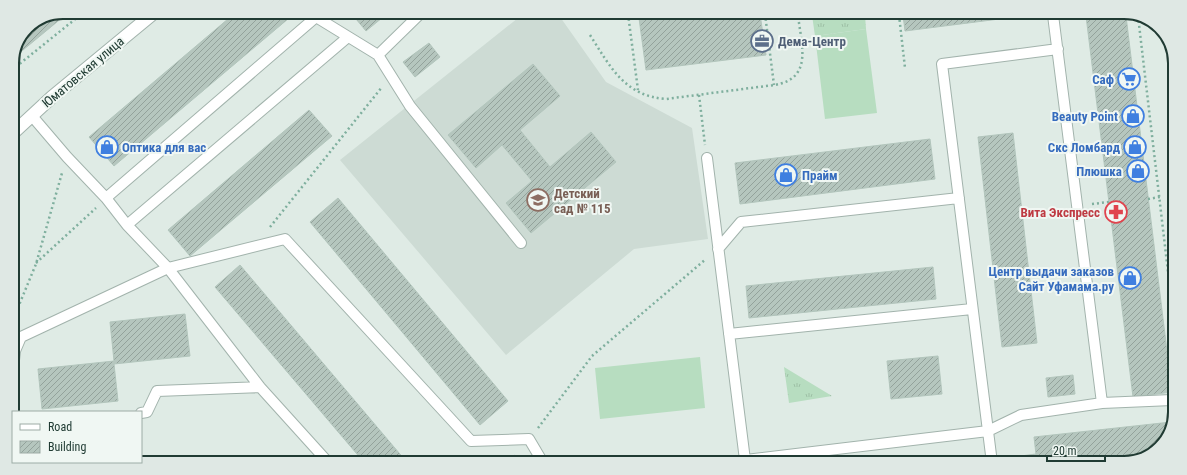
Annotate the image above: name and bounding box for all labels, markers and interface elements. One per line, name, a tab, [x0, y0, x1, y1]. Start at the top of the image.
office icon: Дема-Центр	[749, 28, 775, 54]
street label: Юматовская улица	[39, 33, 127, 111]
place label: Дема-Центр	[778, 34, 846, 49]
supermarket icon: Саф	[1116, 66, 1142, 92]
place label: Саф	[1092, 72, 1114, 87]
shop icon: Beauty Point	[1120, 103, 1146, 129]
place label: Beauty Point	[1052, 109, 1118, 124]
shop icon: Оптика для вас	[94, 134, 120, 160]
shop icon: Скс Ломбард	[1122, 134, 1148, 160]
place label: Оптика для вас	[122, 140, 206, 155]
place label: Скс Ломбард	[1048, 140, 1121, 155]
shop icon: Плюшка	[1125, 158, 1151, 184]
shop icon: Прайм	[773, 162, 799, 188]
place label: Плюшка	[1076, 164, 1122, 179]
place label: Прайм	[802, 168, 838, 183]
place label: Детский сад № 115	[554, 186, 611, 216]
school or university icon: Детский сад № 115	[525, 187, 551, 213]
pharmacy icon: Вита Экспресс	[1103, 199, 1129, 225]
place label: Вита Экспресс	[1020, 205, 1100, 220]
place label: Центр выдачи заказов Сайт Уфамама.ру	[988, 264, 1115, 294]
shop icon: Центр выдачи заказов Сайт Уфамама.ру	[1117, 265, 1143, 291]
legend	[12, 411, 142, 463]
text: Road	[48, 420, 72, 434]
scale bar	[1047, 437, 1105, 463]
text: Building	[48, 440, 86, 454]
text: 20 m	[1053, 444, 1077, 458]

